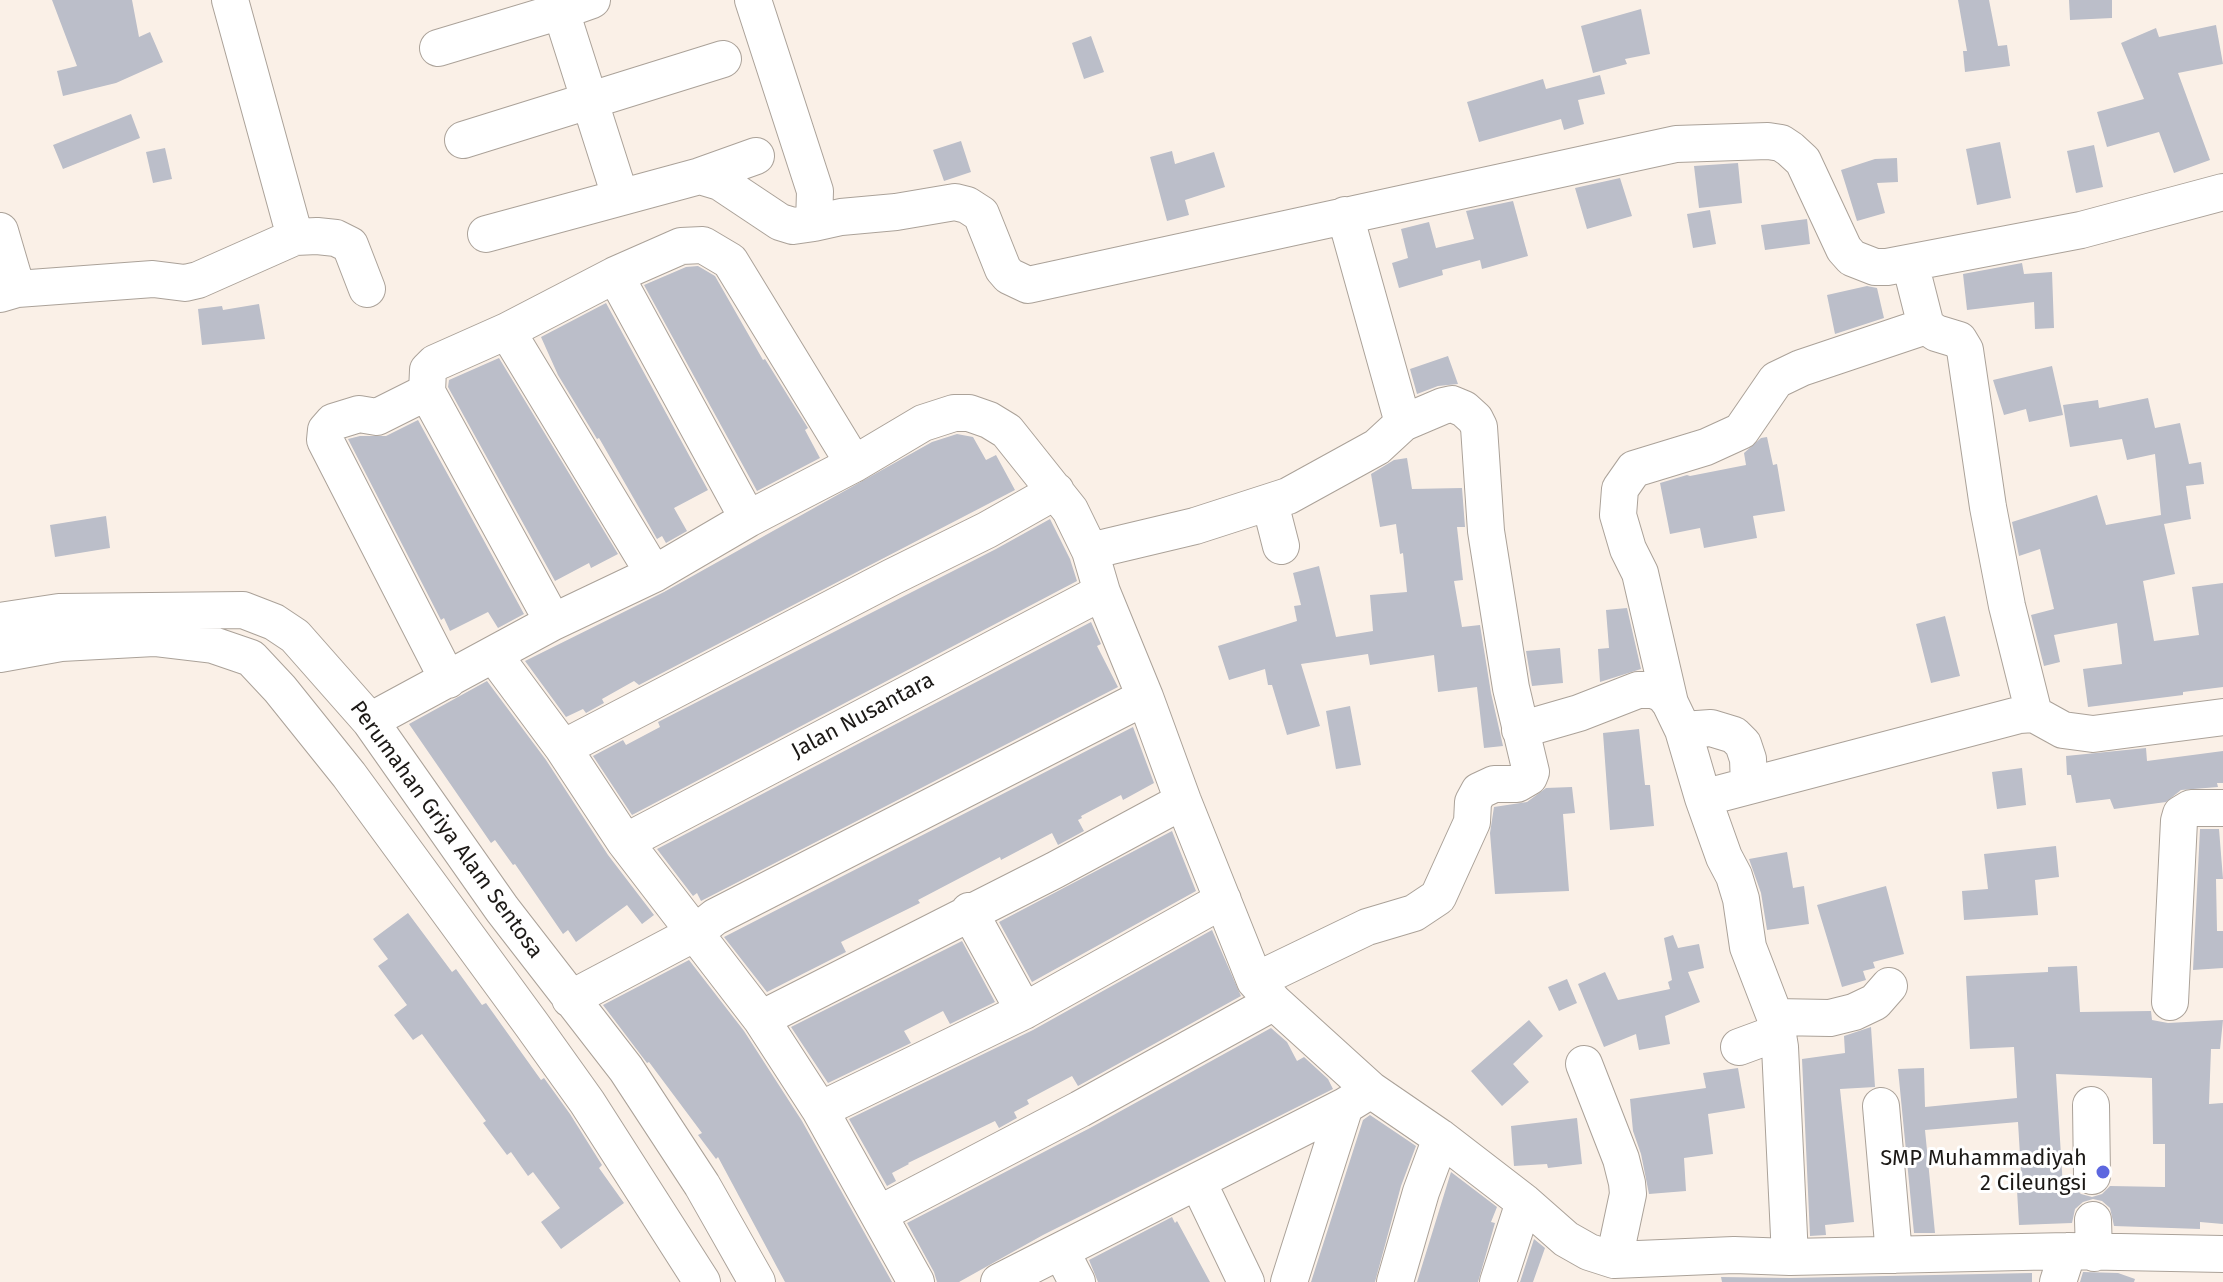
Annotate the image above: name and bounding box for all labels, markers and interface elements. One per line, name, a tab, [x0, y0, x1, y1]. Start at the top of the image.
street label: Jalan Nusantara	[787, 667, 939, 765]
street label: Perumahan Griya Alam Sentosa	[344, 696, 548, 964]
place label: SMP Muhammadiyah 2 Cileungsi	[1880, 1146, 2087, 1198]
marker: SMP Muhammadiyah 2 Cileungsi	[2094, 1163, 2112, 1181]

